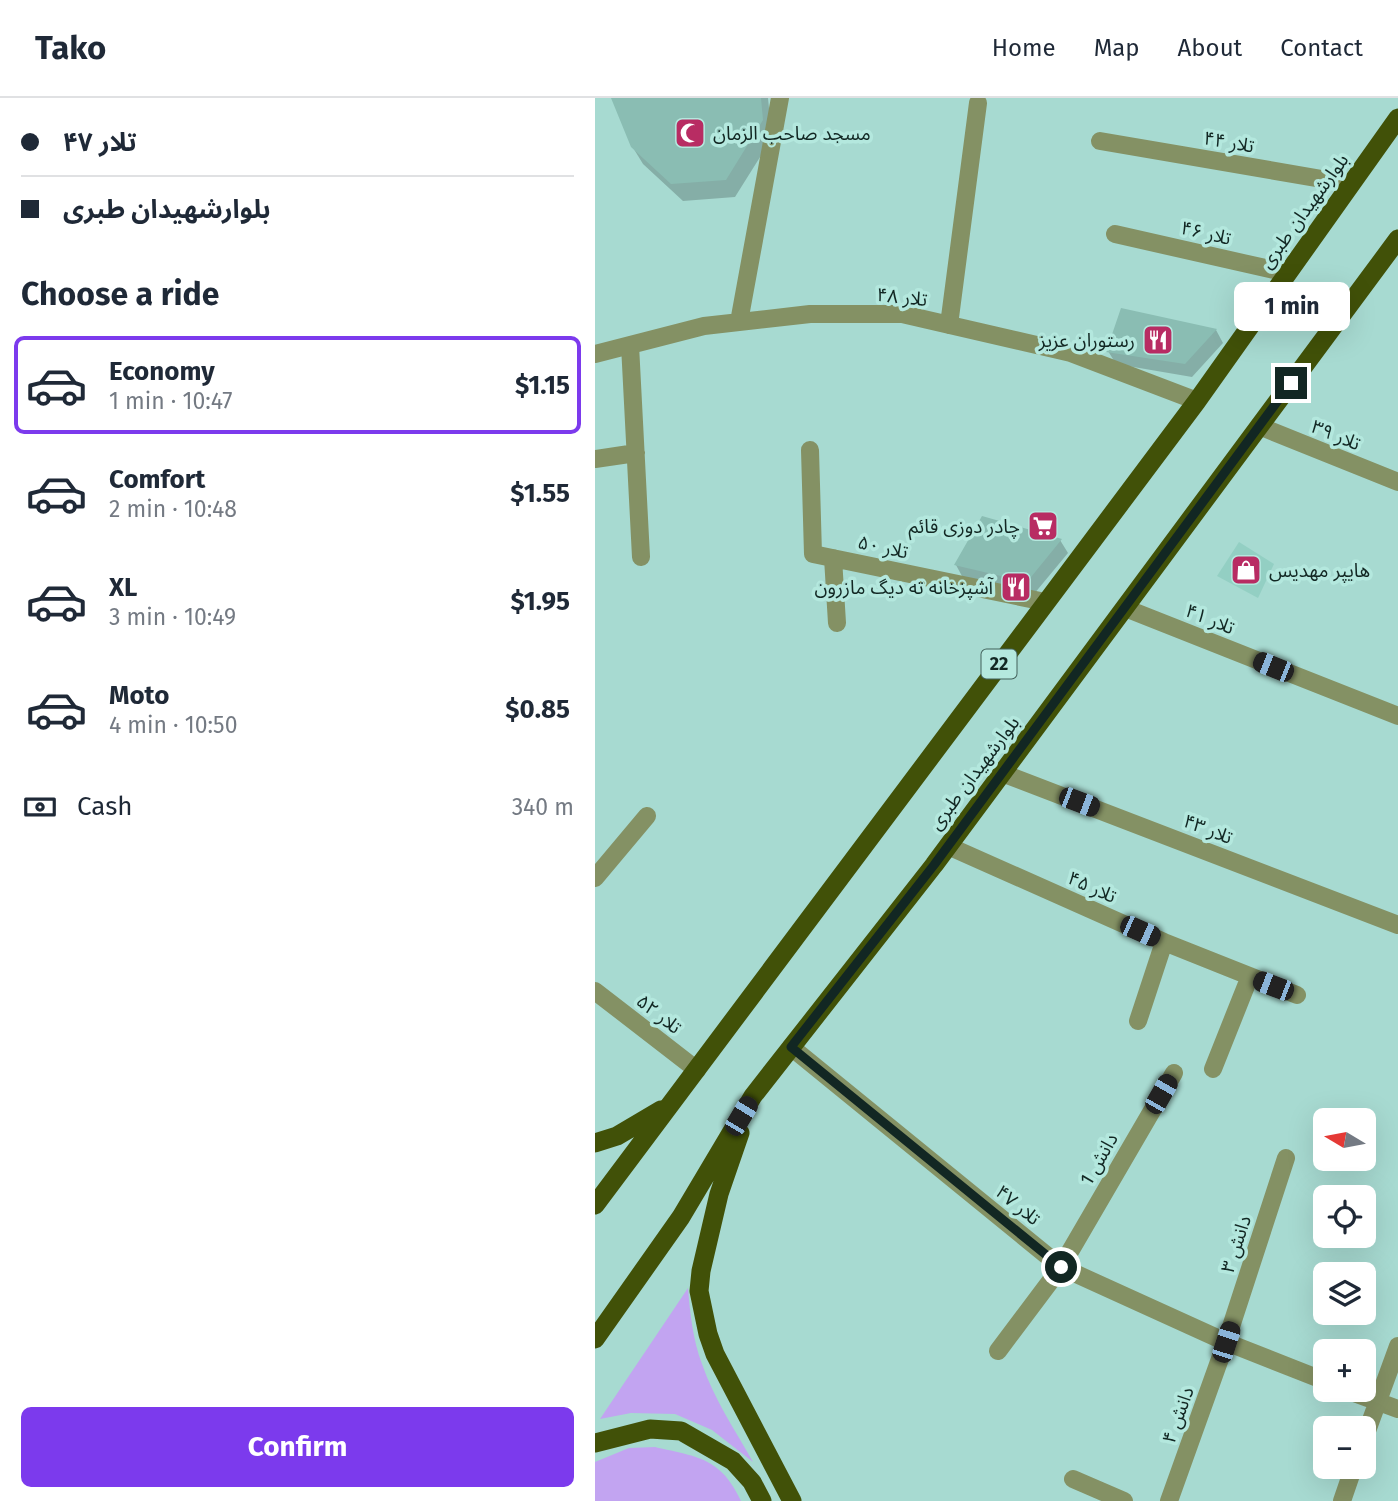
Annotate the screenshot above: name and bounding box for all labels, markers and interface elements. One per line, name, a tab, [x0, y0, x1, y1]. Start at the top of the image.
text: Tako	[35, 28, 106, 68]
text: Home	[992, 34, 1056, 62]
text: Map	[1094, 34, 1140, 62]
text: About	[1178, 34, 1242, 62]
text: Contact	[1280, 34, 1363, 62]
mosque icon: مسجد صاحب الزمان	[673, 116, 707, 150]
place label: مسجد صاحب الزمان	[713, 122, 871, 145]
street label: تلار ۴۴	[1202, 126, 1256, 158]
text: تلار ۴۷	[63, 127, 137, 158]
street label: بلوارشهیدان طبری	[1255, 149, 1353, 273]
text: بلوارشهیدان طبری	[63, 194, 271, 225]
street label: تلار ۴۶	[1179, 216, 1233, 250]
text: Choose a ride	[21, 275, 219, 313]
callout: 1 min	[1233, 282, 1349, 330]
street label: تلار ۴۸	[876, 283, 928, 311]
text: 1 min	[1264, 292, 1320, 320]
restaurant icon: رستوران عزیز	[1141, 323, 1175, 357]
place label: رستوران عزیز	[1038, 329, 1135, 352]
icon: car	[25, 354, 88, 417]
text: Economy	[109, 356, 215, 387]
route end	[1275, 367, 1307, 399]
text: $1.15	[515, 370, 570, 401]
text: 1 min · 10:47	[109, 387, 233, 415]
street label: تلار ۳۹	[1308, 415, 1364, 455]
icon: car	[25, 462, 88, 525]
text: Comfort	[109, 464, 205, 495]
text: $1.55	[510, 478, 570, 509]
text: 2 min · 10:48	[109, 495, 237, 523]
supermarket icon: چادر دوزی قائم	[1026, 509, 1060, 543]
place label: چادر دوزی قائم	[908, 515, 1020, 541]
street label: تلار ۵۰	[856, 530, 910, 564]
shop icon: هایپر مهدیس	[1229, 553, 1263, 587]
place label: هایپر مهدیس	[1269, 559, 1370, 583]
icon: car	[25, 570, 88, 633]
restaurant icon: آشپزخانه ته دیگ مازرون	[999, 570, 1033, 604]
text: XL	[109, 572, 137, 603]
place label: آشپزخانه ته دیگ مازرون	[814, 576, 994, 600]
text: $1.95	[510, 586, 570, 617]
street label: تلار ۴۱	[1182, 599, 1238, 639]
text: 3 min · 10:49	[109, 603, 236, 631]
car	[1250, 649, 1297, 685]
road number: 22	[981, 650, 1017, 678]
icon: car	[25, 678, 88, 741]
text: Moto	[109, 680, 169, 711]
text: $0.85	[505, 694, 570, 725]
text: 4 min · 10:50	[109, 711, 237, 739]
street label: بلوارشهیدان طبری	[924, 712, 1024, 834]
car	[1056, 785, 1103, 819]
icon: cash	[21, 788, 59, 826]
text: Cash	[77, 791, 133, 822]
text: 340 m	[512, 793, 574, 821]
street label: تلار ۴۳	[1180, 809, 1236, 849]
street label: تلار ۴۵	[1064, 866, 1120, 908]
car	[1117, 913, 1164, 949]
car	[1250, 969, 1297, 1003]
street label: تلار ۵۲	[632, 989, 686, 1039]
car	[1142, 1071, 1181, 1117]
car	[722, 1093, 761, 1139]
north arrow	[1313, 1108, 1375, 1171]
map controls	[1313, 1108, 1376, 1479]
street label: دانش 1	[1075, 1129, 1123, 1189]
street label: تلار ۴۷	[991, 1180, 1045, 1230]
button: locate	[1313, 1185, 1376, 1248]
street label: دانش ۳	[1216, 1213, 1256, 1275]
route start	[1045, 1251, 1077, 1283]
button: layers	[1313, 1262, 1376, 1325]
car	[1210, 1319, 1243, 1365]
button: +	[1313, 1339, 1376, 1402]
street label: دانش ۴	[1157, 1383, 1199, 1447]
button: Confirm	[21, 1407, 574, 1487]
button: −	[1313, 1416, 1376, 1479]

